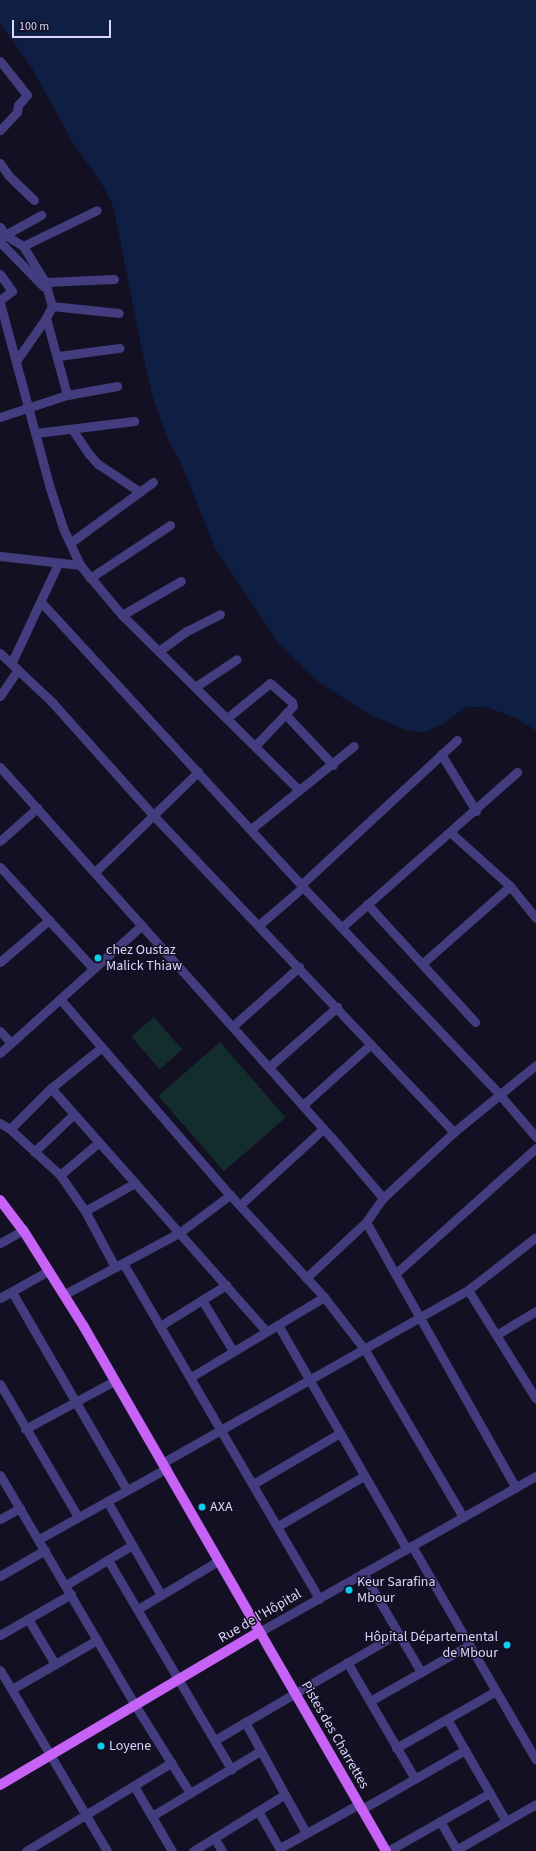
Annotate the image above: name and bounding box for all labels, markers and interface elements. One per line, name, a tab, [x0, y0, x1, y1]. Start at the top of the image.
scale bar	[14, 12, 113, 38]
text: 100 m	[19, 18, 49, 35]
place label: chez Oustaz Malick Thiaw	[106, 942, 182, 974]
marker: chez Oustaz Malick Thiaw	[93, 953, 103, 963]
place label: AXA	[210, 1499, 232, 1515]
marker: AXA	[197, 1502, 207, 1512]
place label: Keur Sarafina Mbour	[357, 1574, 436, 1606]
marker: Keur Sarafina Mbour	[344, 1585, 354, 1595]
street label: Rue de l'Hôpital	[216, 1586, 304, 1646]
place label: Hôpital Départemental de Mbour	[364, 1629, 498, 1662]
marker: Hôpital Départemental de Mbour	[501, 1639, 513, 1651]
street label: Pistes des Charrettes	[297, 1678, 373, 1792]
place label: Loyene	[109, 1738, 151, 1754]
marker: Loyene	[96, 1741, 106, 1751]

